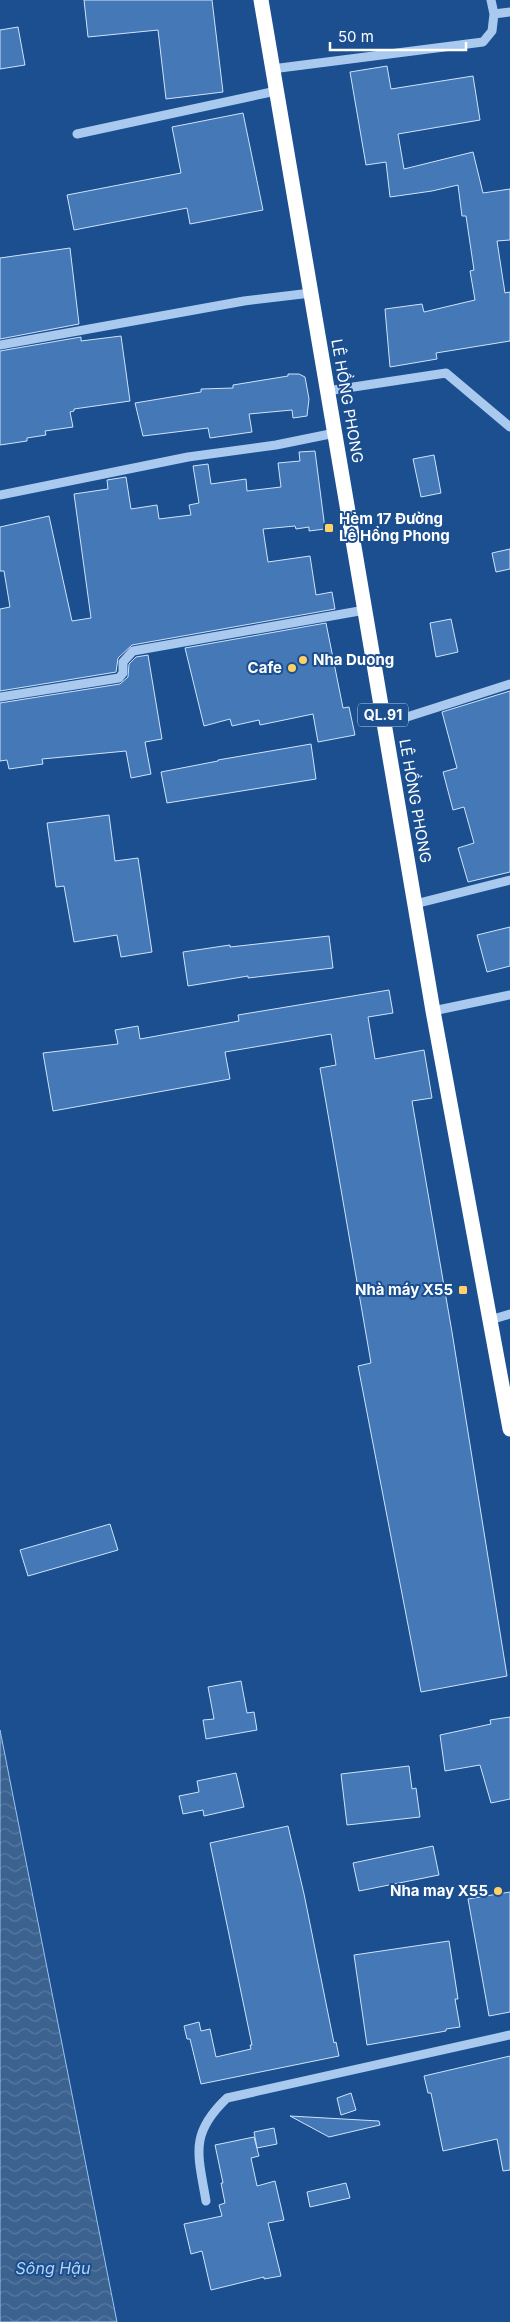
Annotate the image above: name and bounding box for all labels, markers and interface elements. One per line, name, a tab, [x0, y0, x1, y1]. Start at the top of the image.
scale bar	[330, 20, 466, 52]
text: 50 m	[338, 27, 374, 46]
street label: LÊ HỒNG PHONG	[327, 337, 370, 464]
place label: Hẻm 17 Đường Lê Hồng Phong	[339, 509, 450, 545]
marker: Hẻm 17 Đường Lê Hồng Phong	[323, 522, 335, 534]
place label: Nha Duong	[313, 650, 394, 669]
marker: Nha Duong	[297, 654, 309, 666]
place label: Cafe	[248, 658, 282, 677]
marker: Cafe	[286, 662, 298, 674]
road number: QL.91	[358, 704, 408, 726]
street label: LÊ HỒNG PHONG	[395, 737, 438, 864]
place label: Nhà máy X55	[355, 1280, 453, 1299]
marker: Nhà máy X55	[457, 1284, 469, 1296]
place label: Nha may X55	[390, 1881, 488, 1900]
marker: Nha may X55	[492, 1885, 504, 1897]
water label: Sông Hậu	[16, 2258, 90, 2278]

